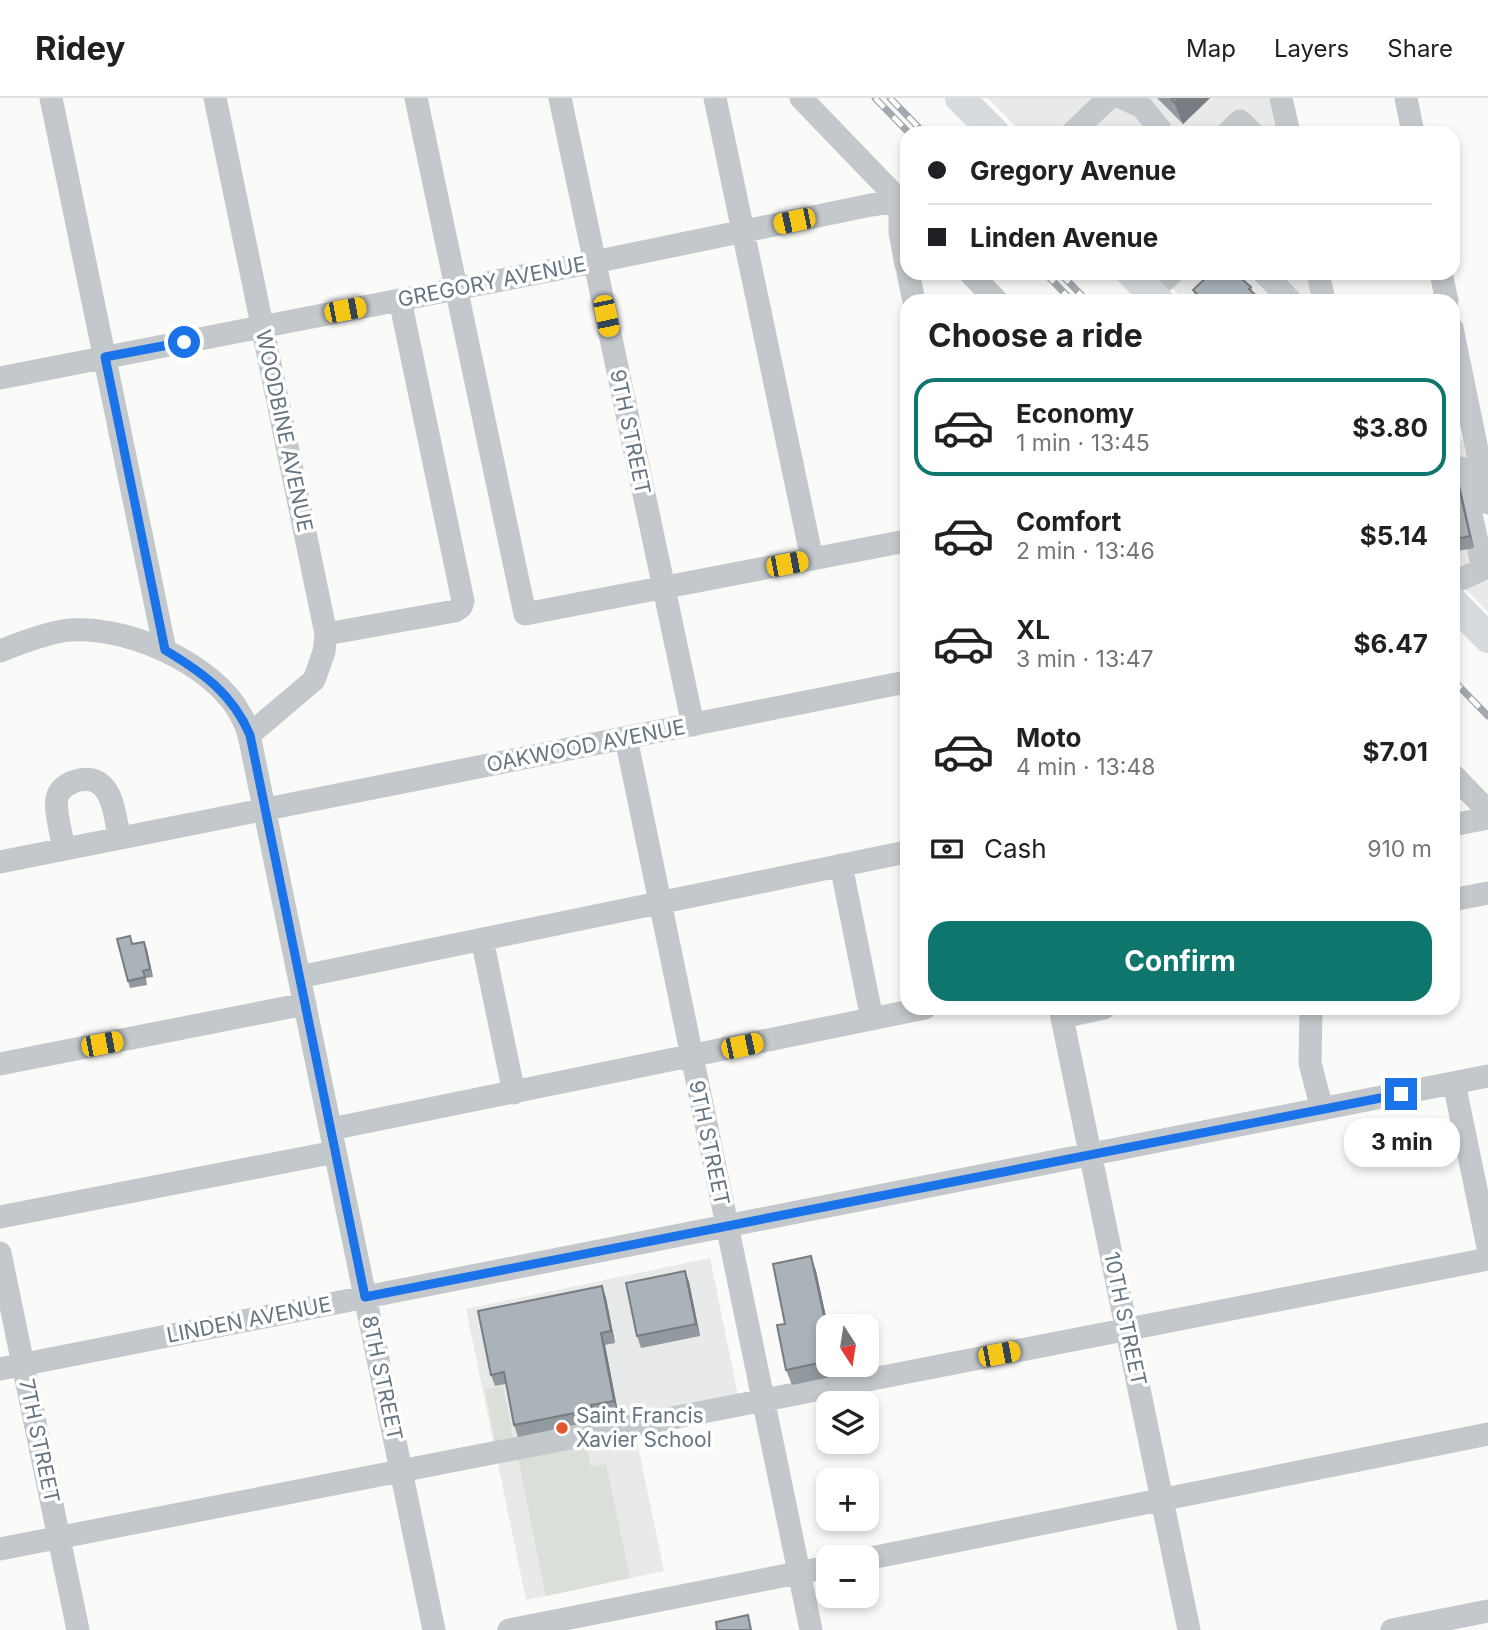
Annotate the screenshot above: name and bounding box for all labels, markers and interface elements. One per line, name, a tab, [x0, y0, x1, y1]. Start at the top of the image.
text: Ridey	[35, 28, 125, 68]
text: Map	[1186, 34, 1236, 63]
text: Layers	[1274, 34, 1349, 63]
text: Share	[1387, 34, 1453, 63]
text: Gregory Avenue	[970, 155, 1176, 186]
car	[772, 206, 817, 236]
text: Linden Avenue	[970, 222, 1158, 253]
street label: GREGORY AVENUE	[396, 251, 588, 312]
car	[592, 293, 621, 339]
car	[323, 296, 368, 324]
text: Choose a ride	[928, 316, 1143, 355]
route start	[168, 326, 200, 358]
street label: WOODBINE AVENUE	[251, 328, 318, 534]
street label: 9TH STREET	[605, 367, 656, 497]
icon: car	[932, 396, 995, 459]
text: Economy	[1016, 398, 1134, 429]
text: $3.80	[1352, 412, 1428, 443]
text: 1 min · 13:45	[1016, 429, 1150, 457]
icon: car	[932, 504, 995, 567]
text: Comfort	[1016, 506, 1121, 537]
text: $5.14	[1360, 520, 1428, 551]
text: 2 min · 13:46	[1016, 537, 1155, 565]
car	[765, 550, 810, 578]
icon: car	[932, 612, 995, 675]
text: XL	[1016, 614, 1050, 645]
text: $6.47	[1353, 628, 1428, 659]
text: 3 min · 13:47	[1016, 645, 1154, 673]
street label: OAKWOOD AVENUE	[484, 714, 687, 777]
icon: car	[932, 720, 995, 783]
text: Moto	[1016, 722, 1081, 753]
text: $7.01	[1362, 736, 1428, 767]
text: 4 min · 13:48	[1016, 753, 1155, 781]
icon: cash	[928, 830, 966, 868]
text: Cash	[984, 833, 1047, 864]
text: 910 m	[1367, 835, 1432, 863]
button: Confirm	[928, 921, 1432, 1001]
car	[80, 1030, 125, 1058]
car	[720, 1031, 765, 1061]
street label: 9TH STREET	[684, 1078, 735, 1208]
route end	[1385, 1078, 1417, 1110]
callout: 3 min	[1343, 1118, 1459, 1168]
text: 3 min	[1371, 1128, 1433, 1156]
street label: 10TH STREET	[1099, 1250, 1152, 1388]
street label: LINDEN AVENUE	[165, 1291, 333, 1348]
street label: 8TH STREET	[357, 1313, 408, 1443]
north arrow	[816, 1314, 878, 1377]
map controls	[816, 1314, 879, 1608]
car	[977, 1340, 1022, 1368]
street label: 7TH STREET	[14, 1377, 65, 1505]
button: layers	[816, 1391, 879, 1454]
place label: Saint Francis Xavier School	[576, 1403, 712, 1452]
marker: Saint Francis Xavier School	[554, 1420, 570, 1436]
button: +	[816, 1468, 879, 1531]
button: −	[816, 1545, 879, 1608]

